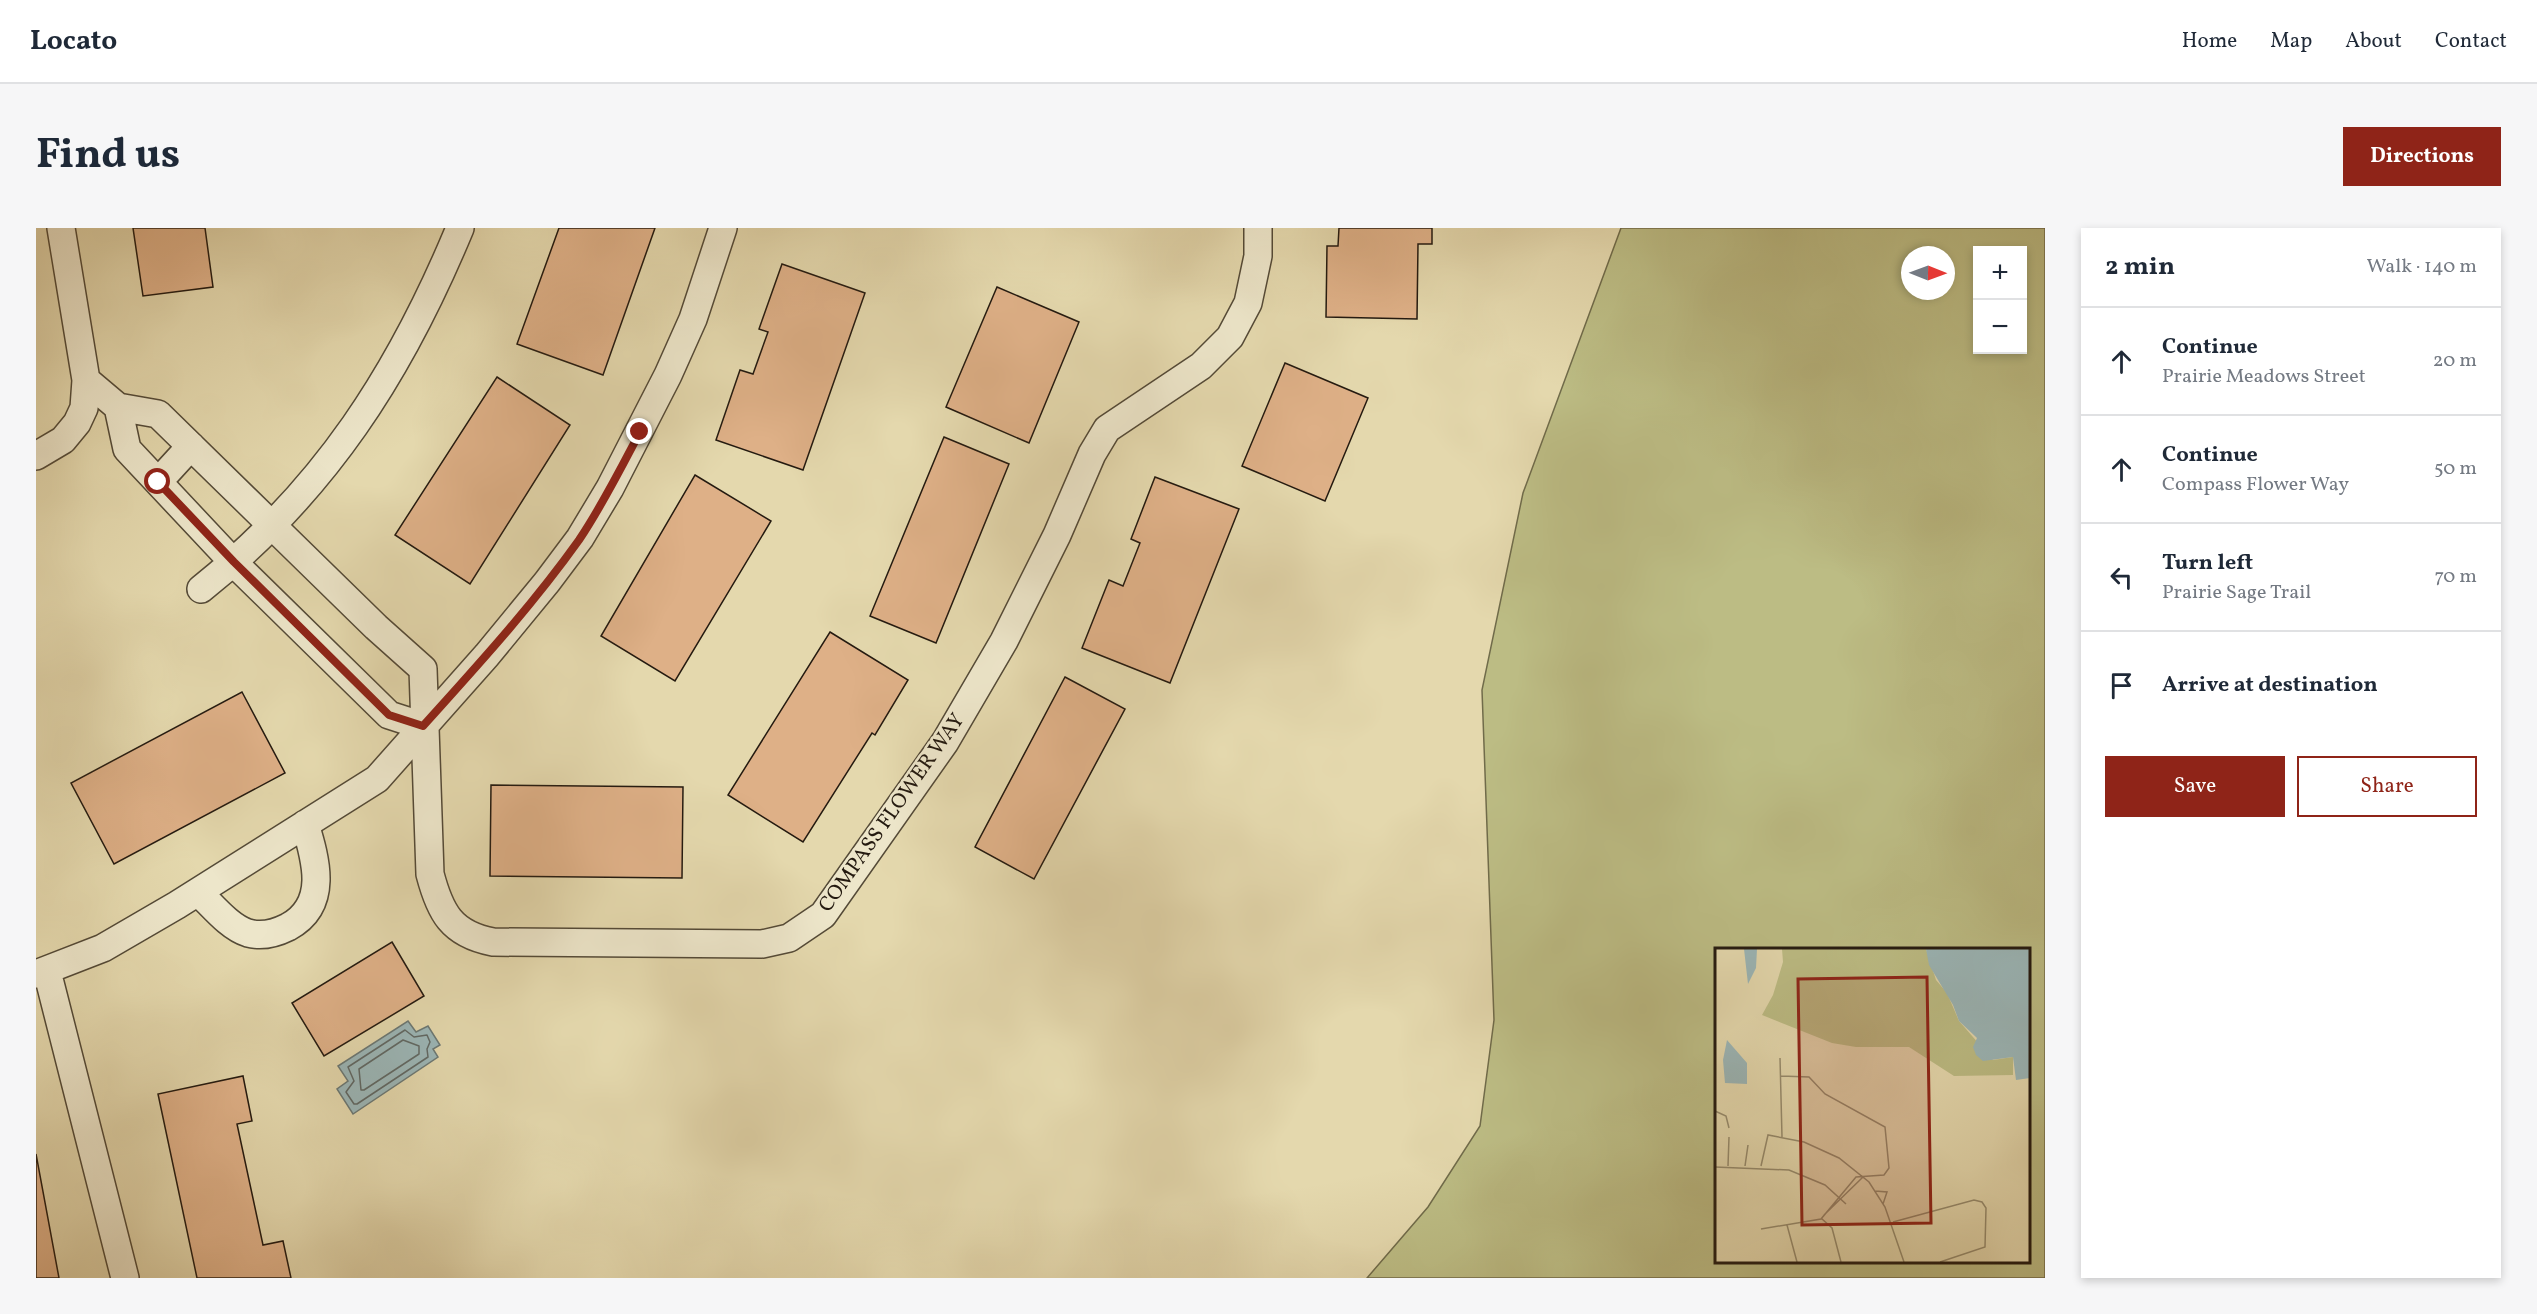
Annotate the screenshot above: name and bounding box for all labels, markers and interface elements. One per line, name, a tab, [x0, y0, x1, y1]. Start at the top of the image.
text: Locato	[30, 22, 117, 61]
text: Home	[2182, 27, 2237, 56]
text: Map	[2270, 27, 2312, 56]
text: About	[2345, 27, 2402, 56]
text: Contact	[2435, 27, 2507, 56]
text: Find us	[36, 127, 180, 186]
button: Directions	[2343, 127, 2501, 186]
north arrow	[1901, 246, 1955, 300]
map controls	[1973, 246, 2027, 354]
button: +	[1973, 246, 2027, 300]
text: 2 min	[2105, 249, 2175, 285]
text: Walk · 140 m	[2367, 253, 2477, 281]
button: −	[1973, 300, 2027, 354]
text: Continue	[2162, 332, 2258, 363]
icon: ahead	[2105, 345, 2138, 378]
text: 20 m	[2433, 347, 2477, 375]
text: Prairie Meadows Street	[2162, 363, 2366, 391]
route end	[626, 418, 652, 444]
text: Continue	[2162, 440, 2258, 471]
icon: ahead	[2105, 453, 2138, 486]
text: 50 m	[2434, 455, 2477, 483]
route start	[144, 468, 170, 494]
text: Compass Flower Way	[2162, 471, 2349, 499]
text: Turn left	[2162, 548, 2253, 579]
icon: left	[2105, 561, 2138, 594]
text: 70 m	[2434, 563, 2477, 591]
text: Prairie Sage Trail	[2162, 579, 2311, 607]
icon: arrive	[2105, 669, 2138, 702]
text: Arrive at destination	[2162, 670, 2378, 701]
street label: COMPASS FLOWER WAY	[812, 708, 972, 918]
button: Save	[2105, 756, 2285, 817]
button: Share	[2297, 756, 2477, 817]
inset map	[1715, 948, 2030, 1263]

